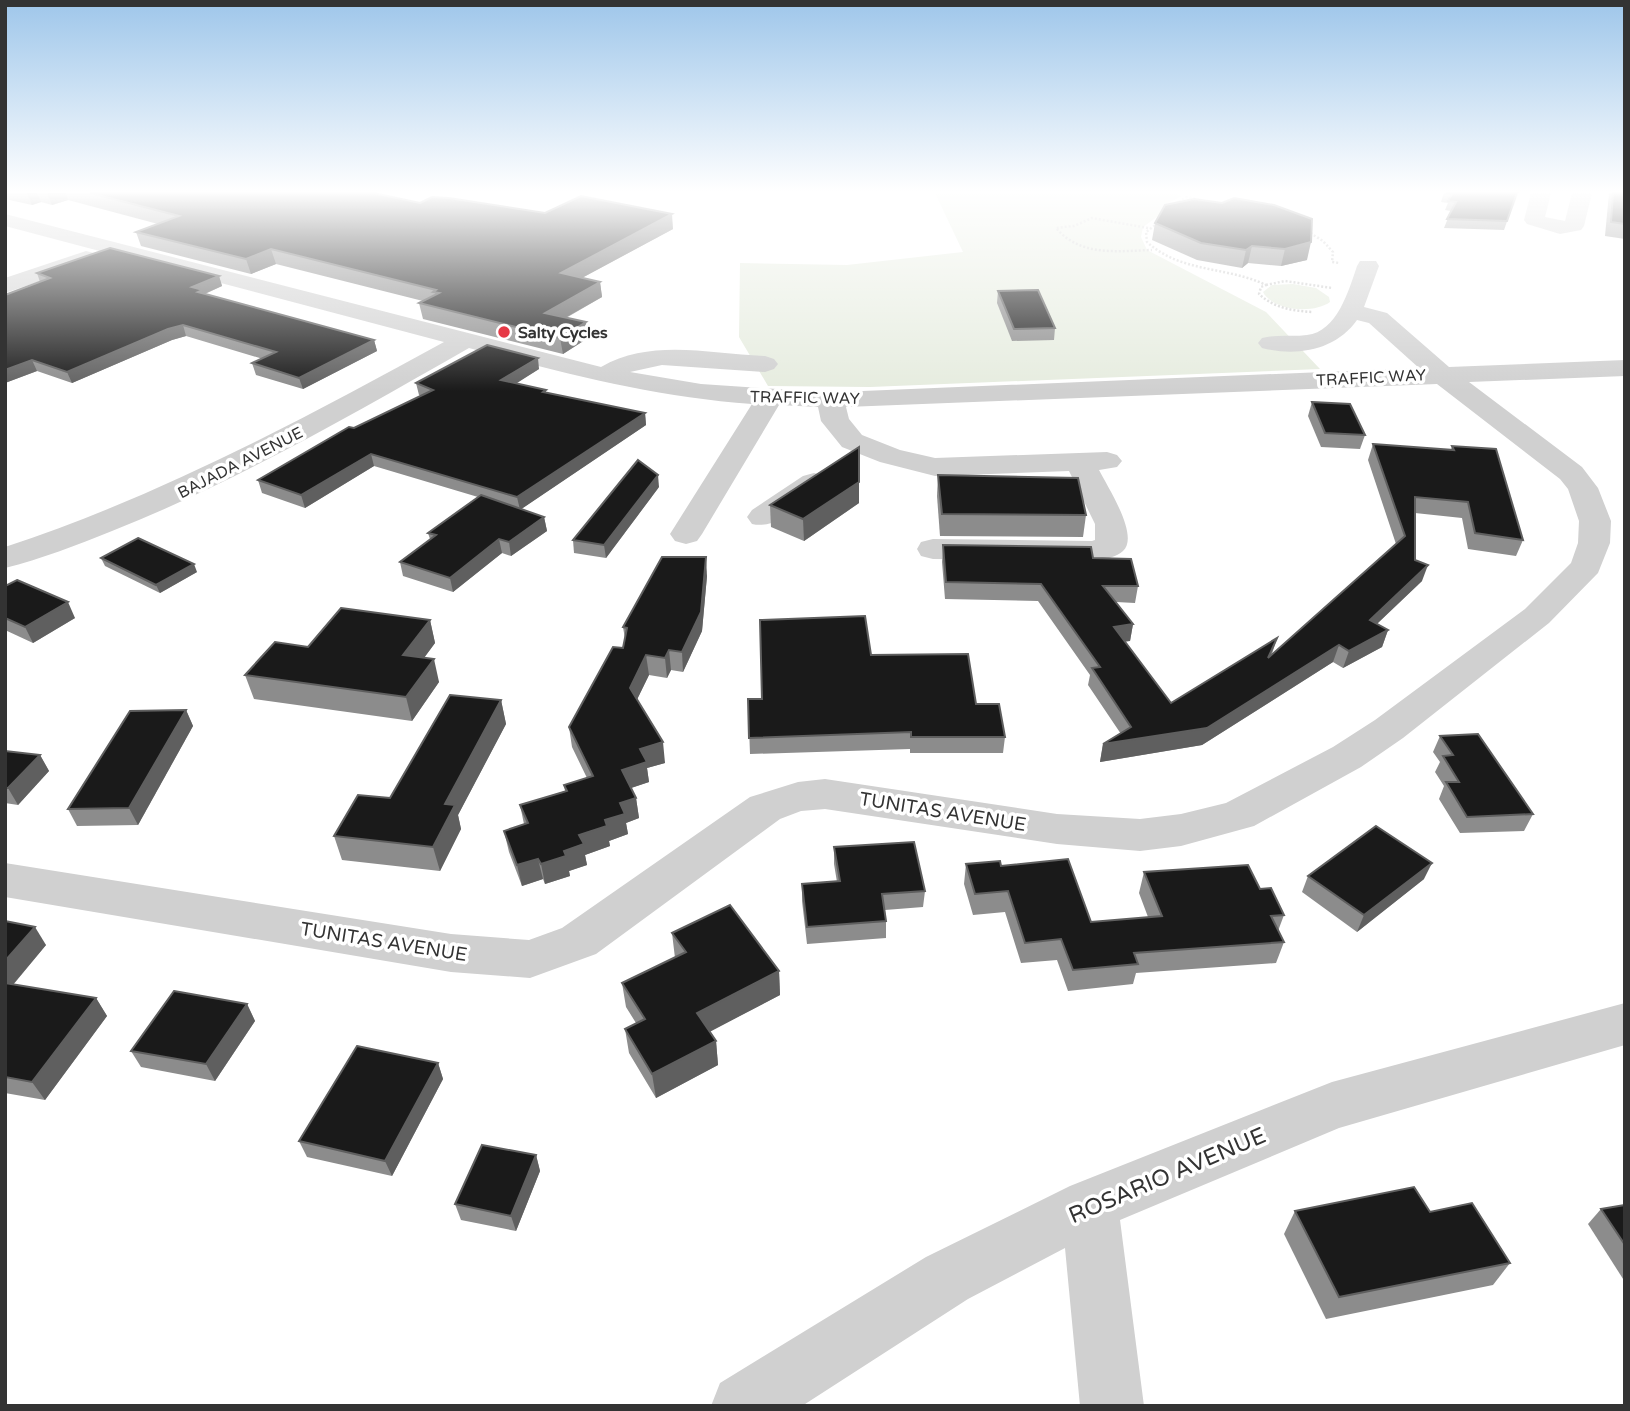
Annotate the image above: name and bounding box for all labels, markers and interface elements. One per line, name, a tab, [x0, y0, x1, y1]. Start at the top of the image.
place label: Salty Cycles	[518, 323, 608, 343]
marker: Salty Cycles	[496, 324, 512, 340]
street label: TRAFFIC WAY	[1316, 365, 1426, 391]
street label: TRAFFIC WAY	[750, 387, 860, 409]
street label: BAJADA AVENUE	[174, 423, 306, 503]
street label: TUNITAS AVENUE	[858, 788, 1028, 836]
street label: TUNITAS AVENUE	[299, 918, 469, 966]
street label: ROSARIO AVENUE	[1065, 1122, 1270, 1230]

